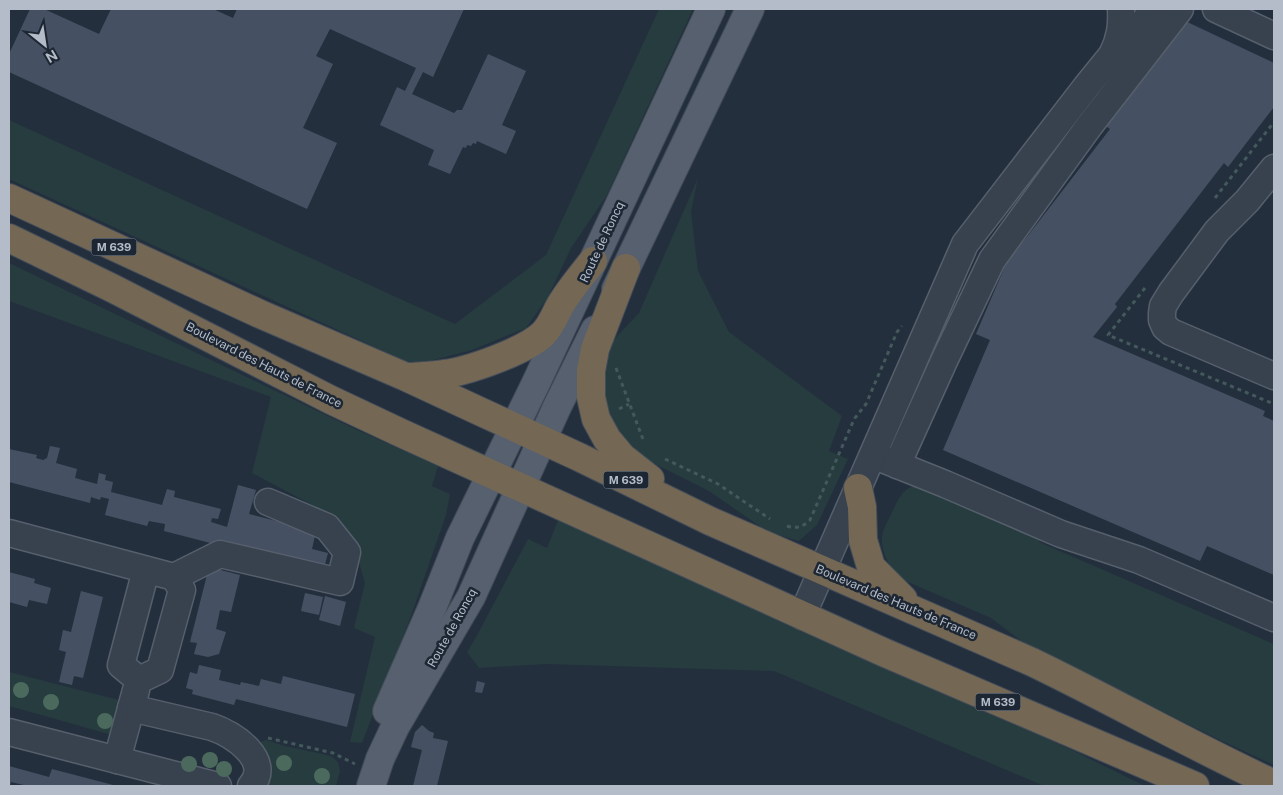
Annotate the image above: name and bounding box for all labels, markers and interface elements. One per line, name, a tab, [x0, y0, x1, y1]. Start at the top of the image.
north arrow	[20, 20, 70, 70]
text: N	[43, 47, 60, 66]
street label: Route de Roncq	[577, 199, 627, 285]
road number: M 639	[92, 238, 136, 256]
street label: Boulevard des Hauts de France	[184, 319, 345, 411]
road number: M 639	[604, 472, 648, 488]
street label: Boulevard des Hauts de France	[814, 562, 979, 642]
street label: Route de Roncq	[425, 586, 479, 670]
road number: M 639	[976, 694, 1020, 710]

